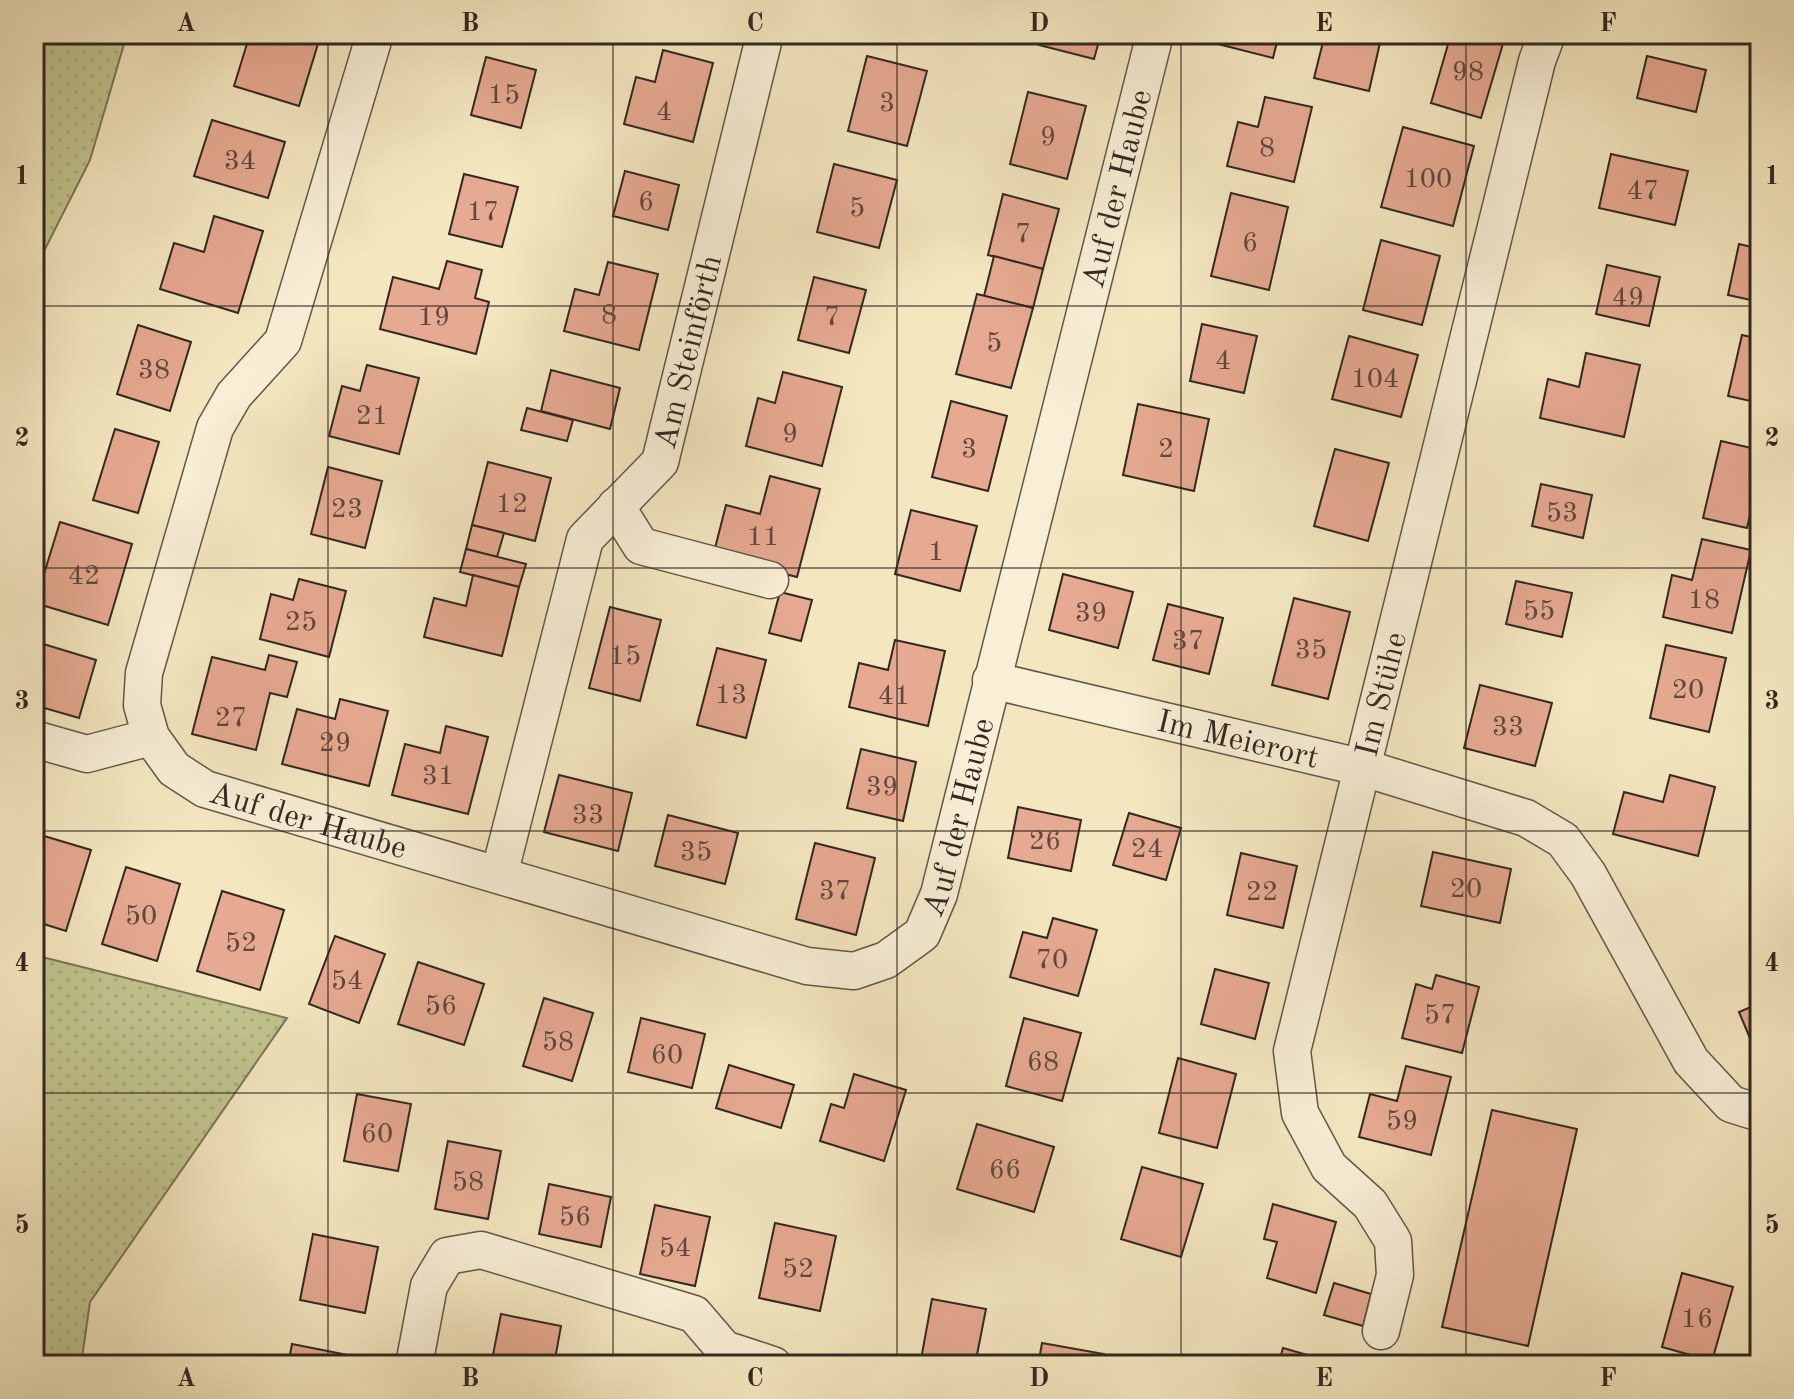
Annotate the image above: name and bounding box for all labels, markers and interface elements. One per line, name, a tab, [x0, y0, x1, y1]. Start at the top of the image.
text: A	[176, 11, 196, 37]
text: B	[461, 11, 479, 37]
text: C	[746, 11, 764, 37]
text: D	[1029, 11, 1049, 37]
text: E	[1315, 11, 1333, 37]
text: F	[1599, 11, 1617, 37]
house number: 98	[1452, 59, 1484, 87]
house number: 15	[488, 82, 520, 110]
street label: Auf der Haube	[1079, 87, 1159, 292]
house number: 3	[879, 90, 895, 118]
house number: 4	[656, 99, 672, 127]
house number: 9	[1040, 124, 1056, 152]
house number: 8	[1259, 135, 1275, 163]
house number: 34	[224, 148, 256, 176]
text: 1	[14, 164, 30, 190]
text: 1	[1764, 164, 1780, 190]
house number: 100	[1404, 166, 1452, 194]
house number: 47	[1627, 178, 1659, 206]
house number: 6	[638, 189, 654, 217]
house number: 5	[849, 195, 865, 223]
house number: 17	[467, 199, 499, 227]
house number: 7	[1015, 221, 1031, 249]
house number: 6	[1242, 230, 1258, 258]
street label: Am Steinförth	[651, 252, 729, 453]
house number: 49	[1612, 285, 1644, 313]
house number: 8	[601, 302, 617, 330]
house number: 19	[418, 304, 450, 332]
house number: 7	[824, 304, 840, 332]
house number: 5	[986, 330, 1002, 358]
house number: 4	[1215, 348, 1231, 376]
house number: 38	[138, 357, 170, 385]
house number: 104	[1351, 366, 1399, 394]
house number: 21	[356, 403, 388, 431]
house number: 9	[782, 421, 798, 449]
text: 2	[14, 426, 30, 452]
text: 2	[1764, 426, 1780, 452]
house number: 3	[961, 436, 977, 464]
house number: 2	[1158, 436, 1174, 464]
house number: 12	[496, 491, 528, 519]
house number: 23	[331, 496, 363, 524]
house number: 53	[1546, 500, 1578, 528]
house number: 11	[747, 524, 779, 552]
house number: 1	[928, 539, 944, 567]
house number: 42	[68, 563, 100, 591]
house number: 18	[1688, 587, 1720, 615]
house number: 55	[1523, 598, 1555, 626]
house number: 39	[1075, 600, 1107, 628]
house number: 25	[285, 609, 317, 637]
house number: 37	[1172, 628, 1204, 656]
street label: Im Stühe	[1352, 629, 1414, 760]
house number: 35	[1295, 637, 1327, 665]
house number: 15	[609, 643, 641, 671]
house number: 20	[1672, 677, 1704, 705]
house number: 13	[715, 682, 747, 710]
house number: 41	[878, 683, 910, 711]
text: 3	[14, 689, 30, 715]
text: 3	[1764, 689, 1780, 715]
house number: 27	[215, 705, 247, 733]
street label: Im Meierort	[1153, 707, 1322, 776]
house number: 33	[1492, 714, 1524, 742]
street label: Auf der Haube	[918, 715, 1002, 922]
house number: 29	[319, 730, 351, 758]
house number: 31	[422, 763, 454, 791]
house number: 39	[866, 774, 898, 802]
street label: Auf der Haube	[205, 778, 410, 866]
house number: 33	[572, 802, 604, 830]
house number: 26	[1029, 828, 1061, 856]
house number: 24	[1131, 836, 1163, 864]
house number: 35	[680, 839, 712, 867]
house number: 20	[1450, 876, 1482, 904]
house number: 37	[819, 878, 851, 906]
house number: 22	[1246, 879, 1278, 907]
house number: 50	[125, 903, 157, 931]
house number: 52	[225, 930, 257, 958]
house number: 70	[1036, 947, 1068, 975]
text: 4	[14, 951, 30, 977]
text: 4	[1764, 951, 1780, 977]
house number: 54	[331, 968, 363, 996]
house number: 56	[425, 993, 457, 1021]
house number: 57	[1424, 1002, 1456, 1030]
house number: 58	[542, 1029, 574, 1057]
house number: 60	[651, 1042, 683, 1070]
house number: 68	[1027, 1049, 1059, 1077]
house number: 59	[1386, 1108, 1418, 1136]
house number: 60	[361, 1121, 393, 1149]
house number: 66	[989, 1157, 1021, 1185]
house number: 58	[452, 1169, 484, 1197]
house number: 56	[559, 1204, 591, 1232]
text: 5	[14, 1213, 30, 1239]
text: 5	[1764, 1213, 1780, 1239]
house number: 54	[659, 1235, 691, 1263]
house number: 52	[782, 1256, 814, 1284]
house number: 16	[1681, 1306, 1713, 1334]
text: A	[176, 1366, 196, 1392]
text: B	[461, 1366, 479, 1392]
text: C	[746, 1366, 764, 1392]
text: D	[1029, 1366, 1049, 1392]
text: E	[1315, 1366, 1333, 1392]
text: F	[1599, 1366, 1617, 1392]

